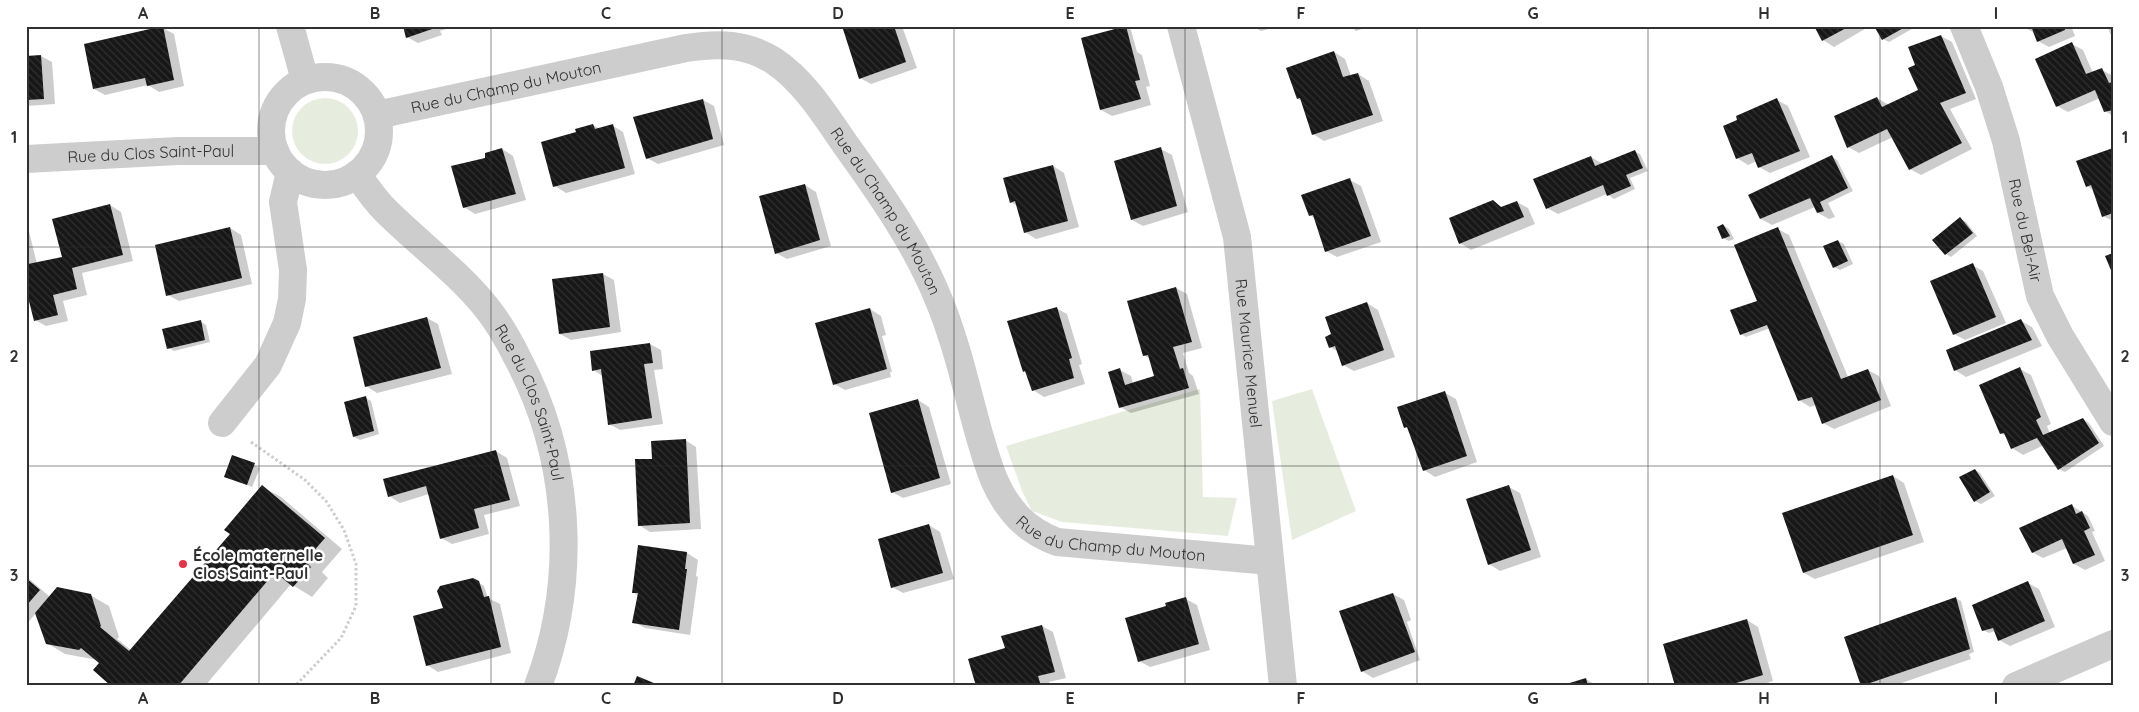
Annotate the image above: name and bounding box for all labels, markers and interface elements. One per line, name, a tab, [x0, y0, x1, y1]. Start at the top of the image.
text: A	[138, 3, 149, 23]
text: B	[370, 3, 380, 23]
text: C	[601, 3, 611, 23]
text: D	[832, 3, 844, 23]
text: E	[1065, 3, 1075, 23]
text: F	[1297, 3, 1306, 23]
text: G	[1527, 3, 1539, 23]
text: H	[1758, 3, 1770, 23]
text: I	[1994, 3, 1998, 23]
street label: Rue du Champ du Mouton	[409, 57, 603, 117]
street label: Rue du Champ du Mouton	[826, 123, 945, 298]
text: 1	[11, 127, 17, 147]
text: 1	[2122, 127, 2128, 147]
street label: Rue du Clos Saint-Paul	[67, 141, 234, 167]
street label: Rue du Bel-Air	[2004, 176, 2047, 284]
street label: Rue Maurice Menuel	[1231, 278, 1266, 429]
street label: Rue du Clos Saint-Paul	[491, 320, 568, 482]
text: 2	[9, 346, 19, 366]
text: 2	[2120, 346, 2130, 366]
street label: Rue du Champ du Mouton	[1012, 511, 1206, 565]
place label: École maternelle Clos Saint-Paul	[193, 545, 323, 583]
marker: École maternelle Clos Saint-Paul	[177, 558, 189, 570]
text: 3	[10, 565, 18, 585]
text: 3	[2121, 565, 2129, 585]
text: A	[138, 688, 149, 708]
text: B	[370, 688, 380, 708]
text: C	[601, 688, 611, 708]
text: D	[832, 688, 844, 708]
text: E	[1065, 688, 1075, 708]
text: F	[1297, 688, 1306, 708]
text: G	[1527, 688, 1539, 708]
text: H	[1758, 688, 1770, 708]
text: I	[1994, 688, 1998, 708]

